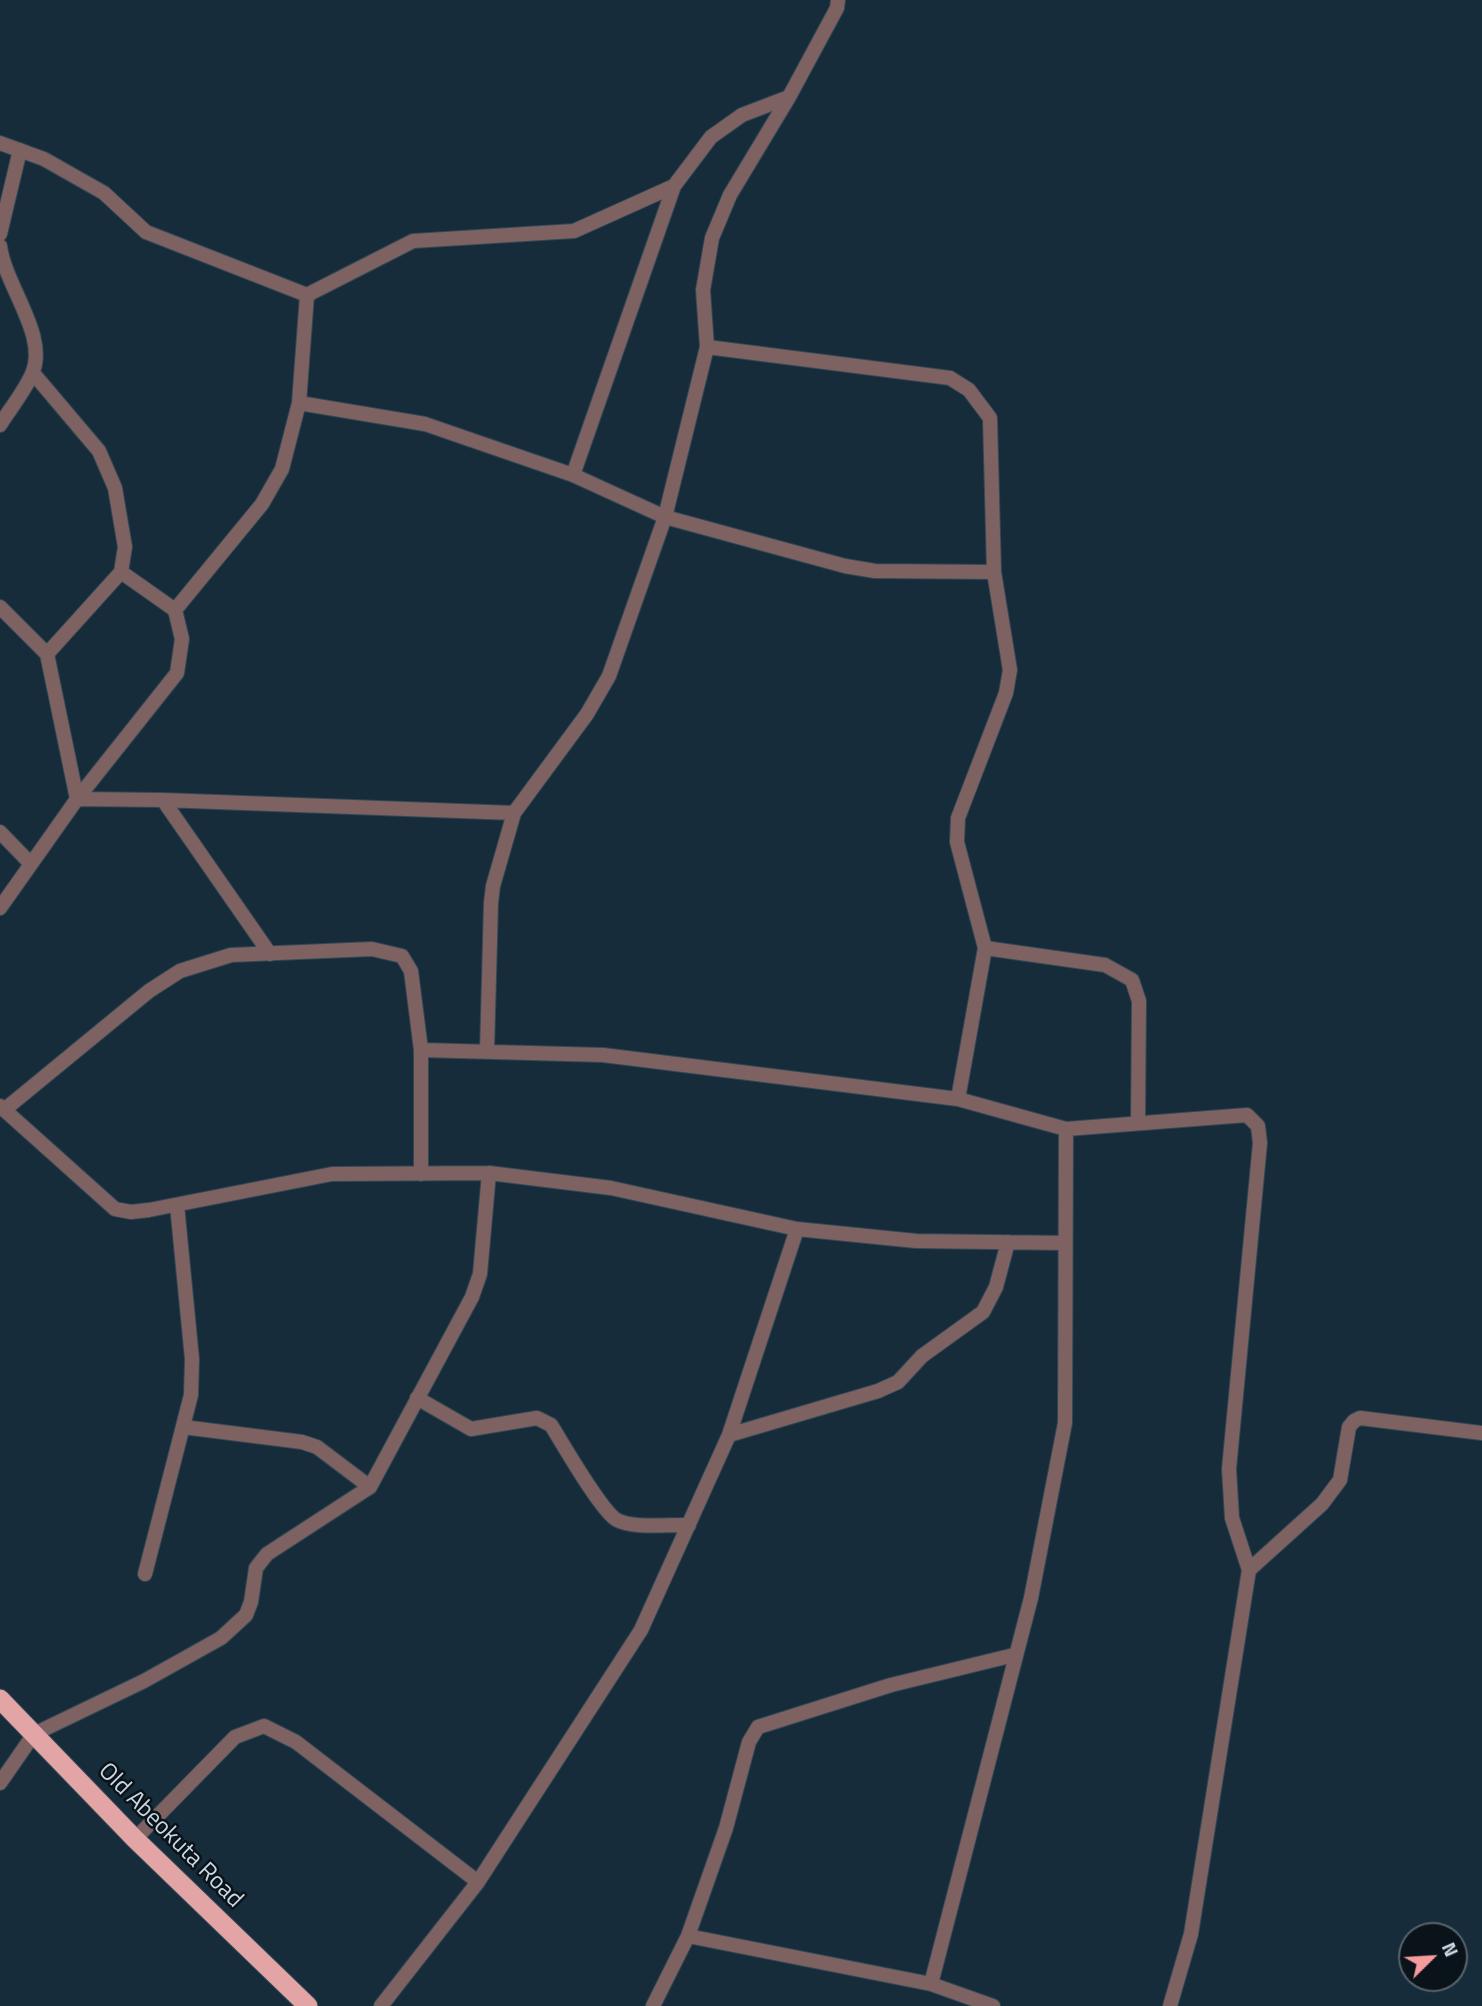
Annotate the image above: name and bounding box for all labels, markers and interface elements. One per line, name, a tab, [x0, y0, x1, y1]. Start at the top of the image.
street label: Old Abeokuta Road	[92, 1758, 248, 1914]
north arrow	[1398, 1922, 1468, 1992]
text: N	[1435, 1937, 1467, 1961]

